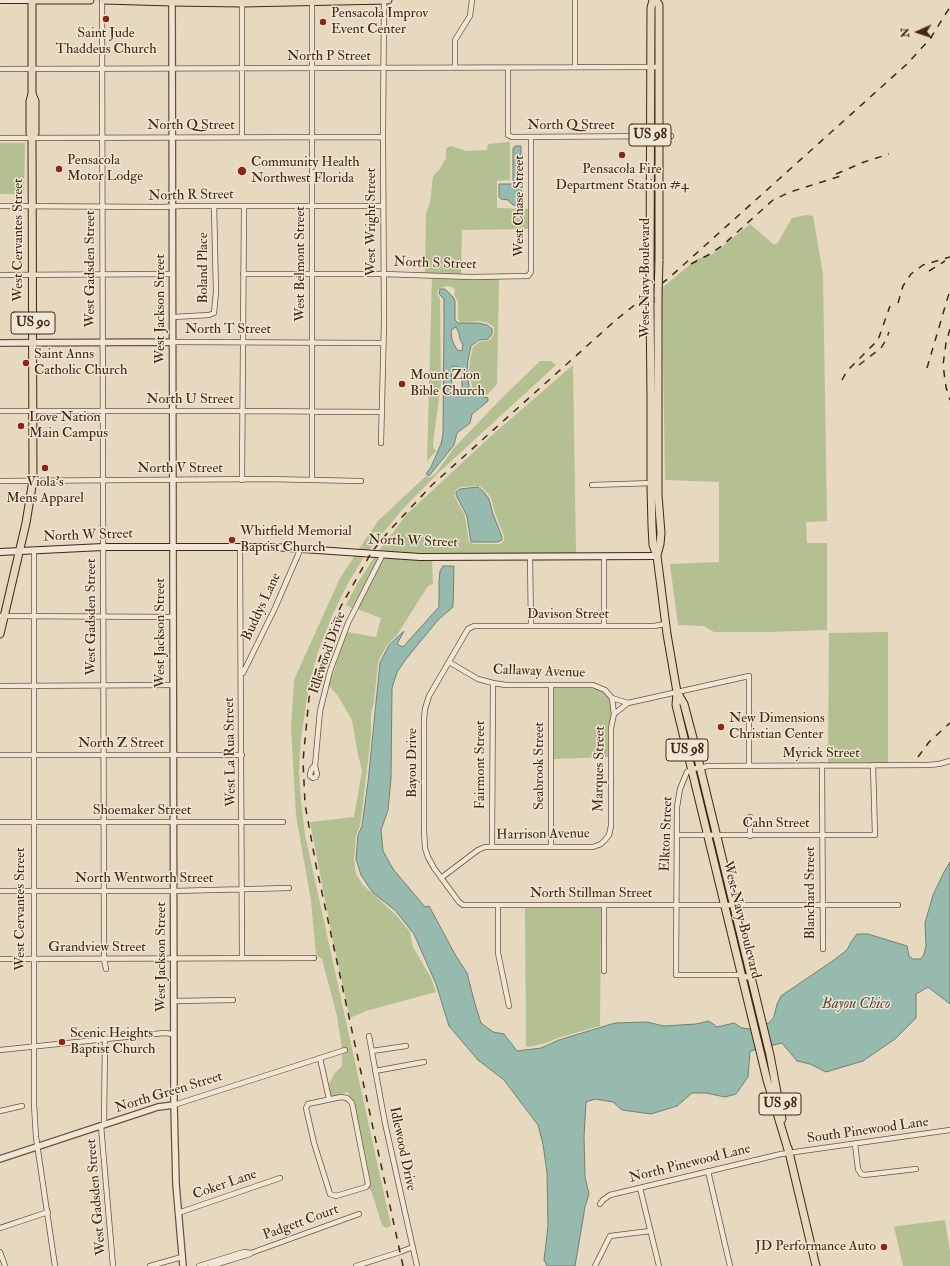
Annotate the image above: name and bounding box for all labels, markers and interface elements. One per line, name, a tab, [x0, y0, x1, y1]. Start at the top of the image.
place label: Pensacola Improv Event Center	[331, 6, 428, 38]
north arrow	[898, 12, 938, 52]
marker: Saint Jude Thaddeus Church	[101, 14, 111, 24]
marker: Pensacola Improv Event Center	[318, 17, 328, 27]
place label: Saint Jude Thaddeus Church	[55, 26, 157, 58]
text: N	[899, 27, 912, 38]
street label: North P Street	[287, 49, 371, 65]
street label: North Q Street	[147, 118, 235, 134]
street label: North Q Street	[527, 118, 615, 134]
road number: US 98	[629, 124, 671, 146]
marker: Pensacola Fire Department Station #4	[617, 150, 627, 160]
place label: Pensacola Motor Lodge	[67, 153, 143, 186]
place label: Community Health Northwest Florida	[251, 155, 360, 188]
street label: West Chase Street	[512, 155, 528, 257]
place label: Pensacola Fire Department Station #4	[556, 162, 688, 194]
marker: Pensacola Motor Lodge	[54, 164, 64, 174]
marker: Community Health Northwest Florida	[236, 165, 248, 177]
street label: West Wright Street	[364, 168, 380, 276]
street label: West Cervantes Street	[11, 178, 27, 302]
street label: North R Street	[148, 187, 234, 205]
street label: West Belmont Street	[293, 206, 309, 322]
street label: West Gadsden Street	[83, 211, 99, 327]
street label: West Navy Boulevard	[638, 218, 654, 338]
street label: Boland Place	[196, 232, 212, 304]
street label: West Jackson Street	[153, 254, 169, 364]
street label: North S Street	[393, 254, 477, 274]
road number: US 90	[11, 312, 55, 334]
street label: North T Street	[185, 322, 271, 338]
place label: Saint Anns Catholic Church	[34, 347, 127, 380]
marker: Saint Anns Catholic Church	[21, 358, 31, 368]
place label: Mount Zion Bible Church	[410, 368, 485, 400]
marker: Mount Zion Bible Church	[397, 379, 407, 389]
street label: North U Street	[146, 392, 234, 408]
place label: Love Nation Main Campus	[29, 410, 108, 442]
marker: Love Nation Main Campus	[16, 421, 26, 431]
street label: North V Street	[137, 461, 223, 477]
marker: Viola's Mens Apparel	[40, 463, 50, 473]
place label: Viola's Mens Apparel	[6, 475, 84, 508]
place label: Whitfield Memorial Baptist Church	[240, 524, 352, 556]
street label: North W Street	[43, 526, 133, 546]
street label: North W Street	[368, 532, 458, 552]
marker: Whitfield Memorial Baptist Church	[227, 535, 237, 545]
street label: West Gadsden Street	[84, 559, 100, 675]
street label: Buddys Lane	[239, 570, 285, 644]
street label: West Jackson Street	[153, 578, 169, 688]
street label: Davison Street	[527, 607, 609, 623]
street label: Idlewood Drive	[306, 610, 350, 696]
street label: Callaway Avenue	[492, 662, 586, 682]
street label: West La Rua Street	[222, 697, 240, 807]
place label: New Dimensions Christian Center	[729, 711, 825, 744]
street label: Fairmont Street	[473, 720, 489, 810]
street label: Seabrook Street	[532, 722, 548, 810]
marker: New Dimensions Christian Center	[716, 722, 726, 732]
street label: Marques Street	[591, 726, 609, 812]
street label: Bayou Drive	[405, 728, 421, 798]
street label: North Z Street	[78, 736, 164, 752]
road number: US 98	[666, 739, 708, 761]
street label: Myrick Street	[782, 746, 860, 762]
street label: Elkton Street	[657, 796, 677, 872]
street label: Shoemaker Street	[93, 803, 191, 819]
street label: Cahn Street	[742, 816, 810, 832]
street label: Harrison Avenue	[496, 826, 590, 844]
street label: Blanchard Street	[803, 846, 819, 940]
street label: West Cervantes Street	[13, 847, 29, 971]
street label: West Navy Boulevard	[718, 860, 764, 980]
street label: North Wentworth Street	[75, 871, 213, 887]
street label: North Stillman Street	[530, 886, 652, 902]
street label: West Jackson Street	[154, 902, 170, 1012]
street label: Grandview Street	[48, 940, 146, 956]
water label: Bayou Chico	[822, 996, 890, 1014]
place label: Scenic Heights Baptist Church	[70, 1026, 155, 1058]
marker: Scenic Heights Baptist Church	[57, 1037, 67, 1047]
street label: North Green Street	[113, 1069, 225, 1117]
road number: US 98	[759, 1093, 801, 1115]
street label: Idlewood Drive	[385, 1105, 419, 1193]
street label: South Pinewood Lane	[806, 1114, 930, 1148]
street label: West Gadsden Street	[84, 1138, 110, 1256]
street label: North Pinewood Lane	[627, 1141, 753, 1187]
street label: Coker Lane	[191, 1166, 259, 1204]
street label: Padgett Court	[261, 1202, 341, 1244]
place label: JD Performance Auto	[755, 1239, 876, 1255]
marker: JD Performance Auto	[879, 1242, 889, 1252]

